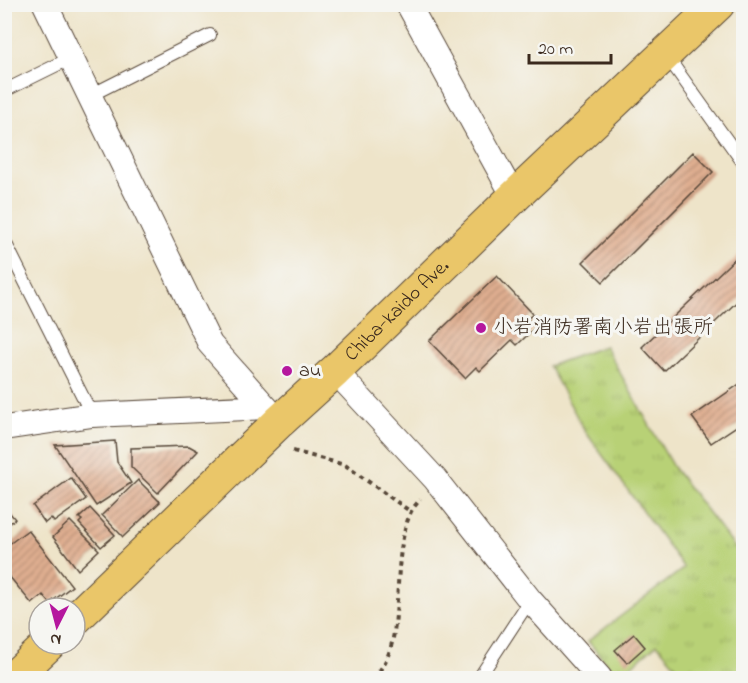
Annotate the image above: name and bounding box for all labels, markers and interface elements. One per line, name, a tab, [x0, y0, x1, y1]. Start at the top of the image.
scale bar	[529, 27, 612, 65]
text: 20 m	[538, 37, 573, 63]
street label: Chiba-kaido Ave.	[338, 253, 456, 369]
place label: 小岩消防署南小岩出張所	[493, 314, 713, 343]
marker: 小岩消防署南小岩出張所	[474, 321, 488, 335]
place label: au	[299, 357, 321, 386]
marker: au	[280, 364, 294, 378]
north arrow	[27, 596, 87, 656]
text: N	[49, 626, 62, 651]

